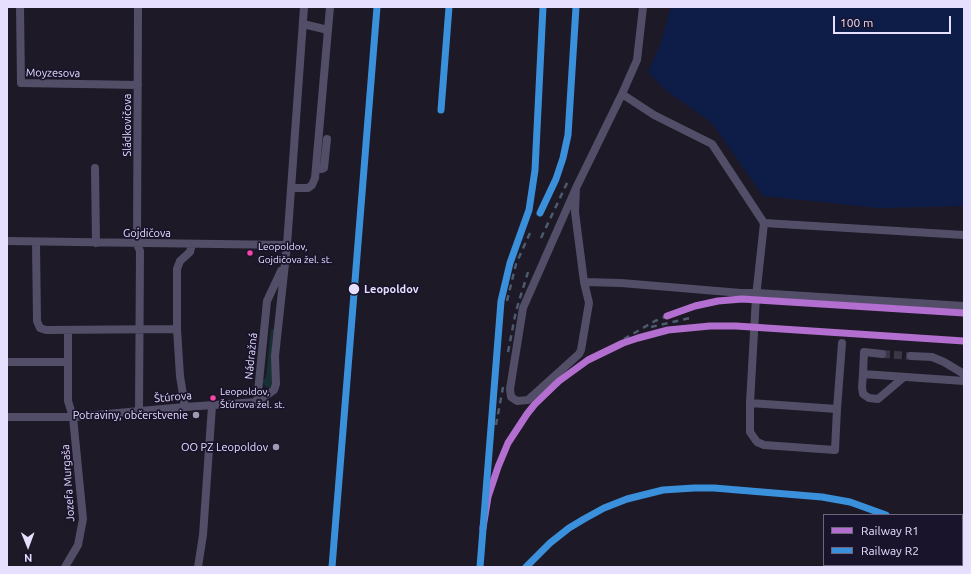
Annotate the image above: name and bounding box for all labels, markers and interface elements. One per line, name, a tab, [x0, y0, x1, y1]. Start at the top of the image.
scale bar	[835, 8, 953, 34]
text: 100 m	[840, 16, 873, 29]
street label: Moyzesova	[26, 66, 80, 80]
street label: Sládkovičova	[120, 93, 134, 157]
street label: Gojdičova	[123, 226, 171, 240]
place label: Leopoldov, Gojdičova žel. st.	[258, 241, 332, 264]
marker: Leopoldov, Gojdičova žel. st.	[245, 248, 255, 258]
marker: Leopoldov	[347, 282, 361, 296]
place label: Leopoldov	[364, 282, 419, 296]
street label: Nádražná	[242, 332, 260, 380]
place label: Leopoldov, Štúrova žel. st.	[220, 386, 285, 410]
street label: Štúrova	[154, 389, 192, 405]
marker: Leopoldov, Štúrova žel. st.	[208, 393, 218, 403]
place label: Potraviny, občerstvenie	[73, 408, 188, 422]
marker: Potraviny, občerstvenie	[191, 410, 201, 420]
place label: OO PZ Leopoldov	[181, 440, 268, 454]
marker: OO PZ Leopoldov	[271, 442, 281, 452]
street label: Jozefa Murgaša	[59, 444, 77, 522]
legend	[823, 514, 963, 566]
text: Railway R1	[861, 524, 919, 537]
north arrow	[8, 526, 48, 566]
text: Railway R2	[861, 544, 919, 557]
text: N	[24, 552, 32, 564]

